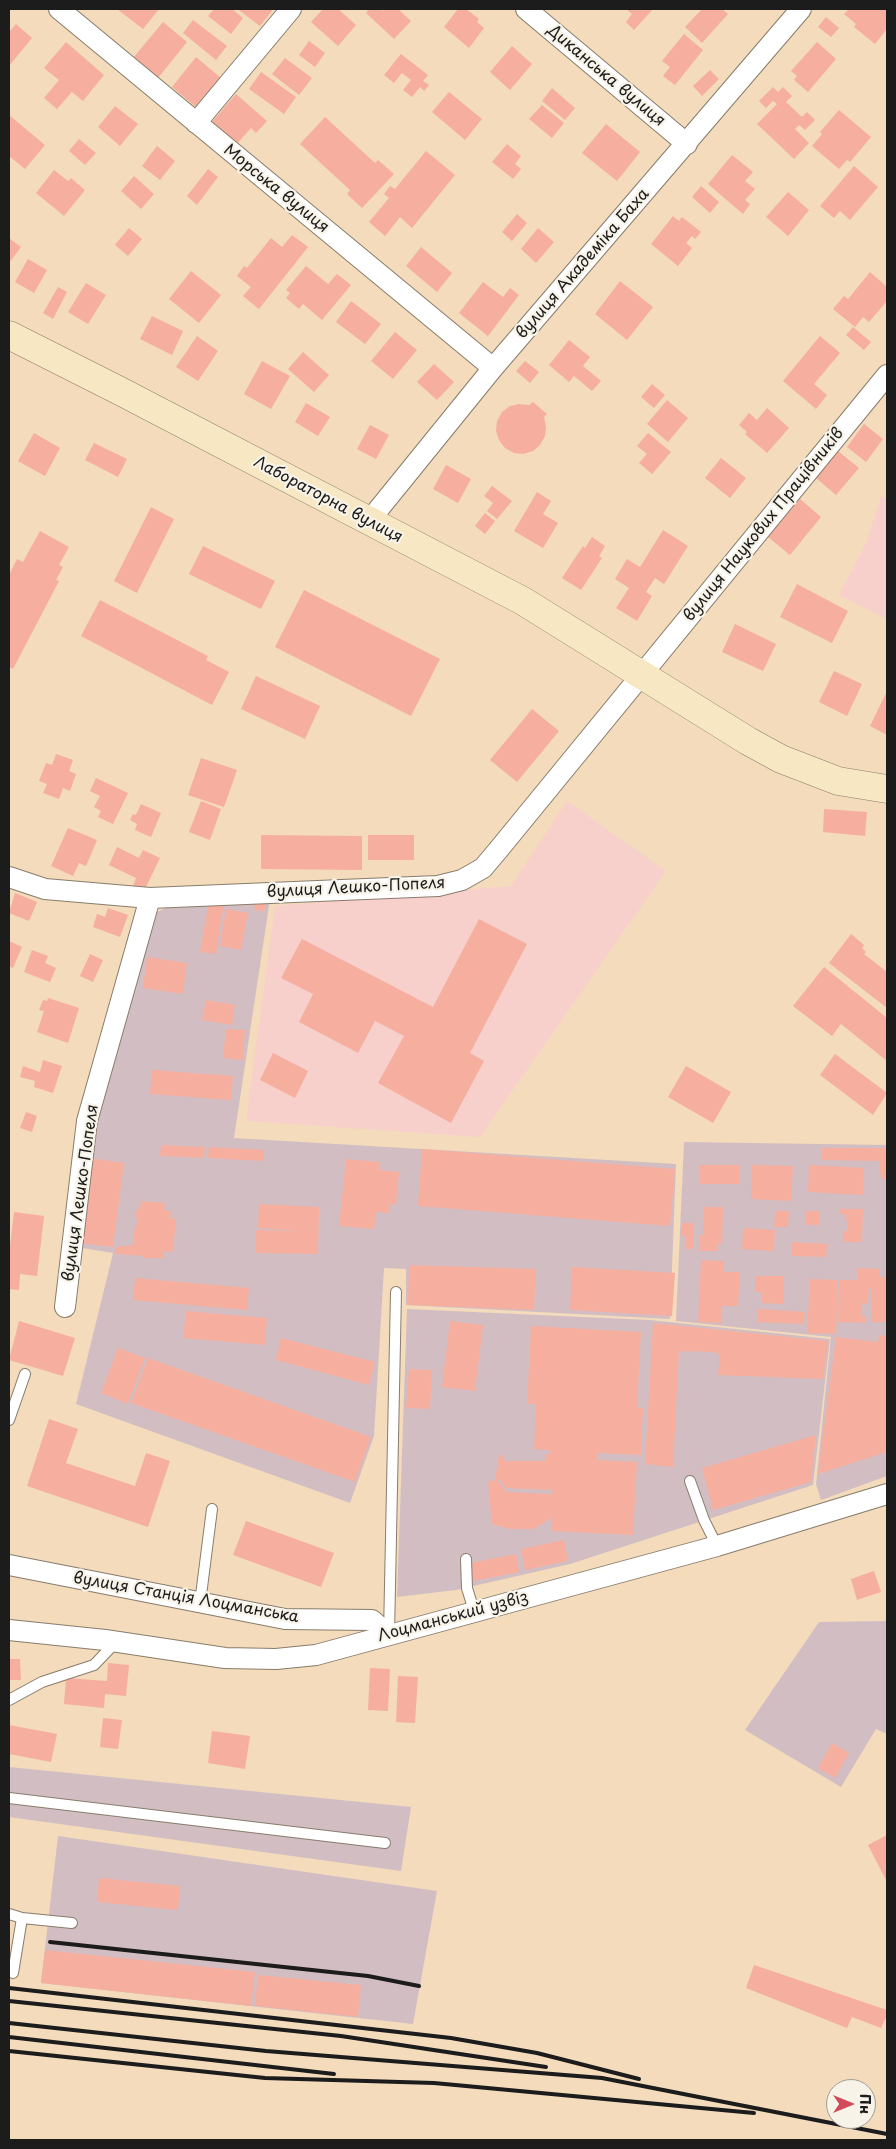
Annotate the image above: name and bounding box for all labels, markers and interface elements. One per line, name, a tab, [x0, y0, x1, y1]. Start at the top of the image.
street label: Диканська вулиця	[543, 21, 669, 131]
street label: Морська вулиця	[219, 141, 333, 237]
street label: вулиця Академіка Баха	[513, 185, 653, 343]
street label: вулиця Наукових Працівників	[680, 424, 848, 626]
street label: Лабораторна вулиця	[250, 453, 406, 547]
street label: вулиця Лешко-Попеля	[266, 874, 446, 902]
street label: вулиця Лешко-Попеля	[59, 1103, 103, 1283]
street label: вулиця Станція Лоцманська	[72, 1569, 300, 1627]
street label: Лоцманський узвіз	[376, 1588, 530, 1646]
north arrow	[826, 2079, 876, 2129]
text: Пн	[855, 2094, 876, 2114]

